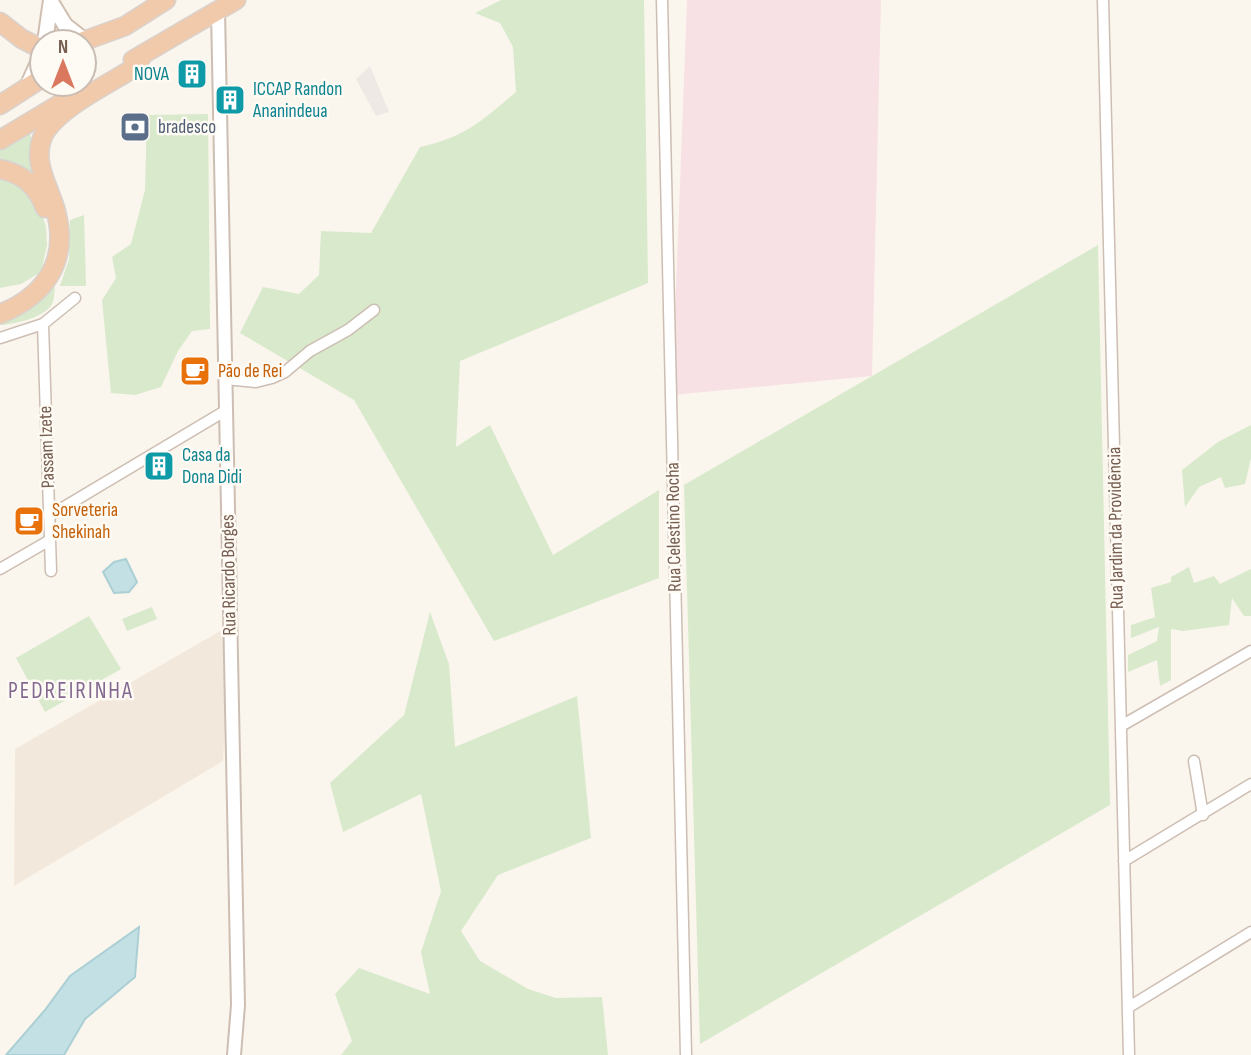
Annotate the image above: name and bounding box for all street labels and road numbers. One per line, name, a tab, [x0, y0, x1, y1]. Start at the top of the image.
street label: Passam Izete	[34, 406, 60, 488]
street label: Rua Jardim da Providência	[1103, 447, 1129, 609]
street label: Rua Celestino Rocha	[661, 462, 687, 592]
street label: Rua Ricardo Borges	[216, 514, 242, 636]

